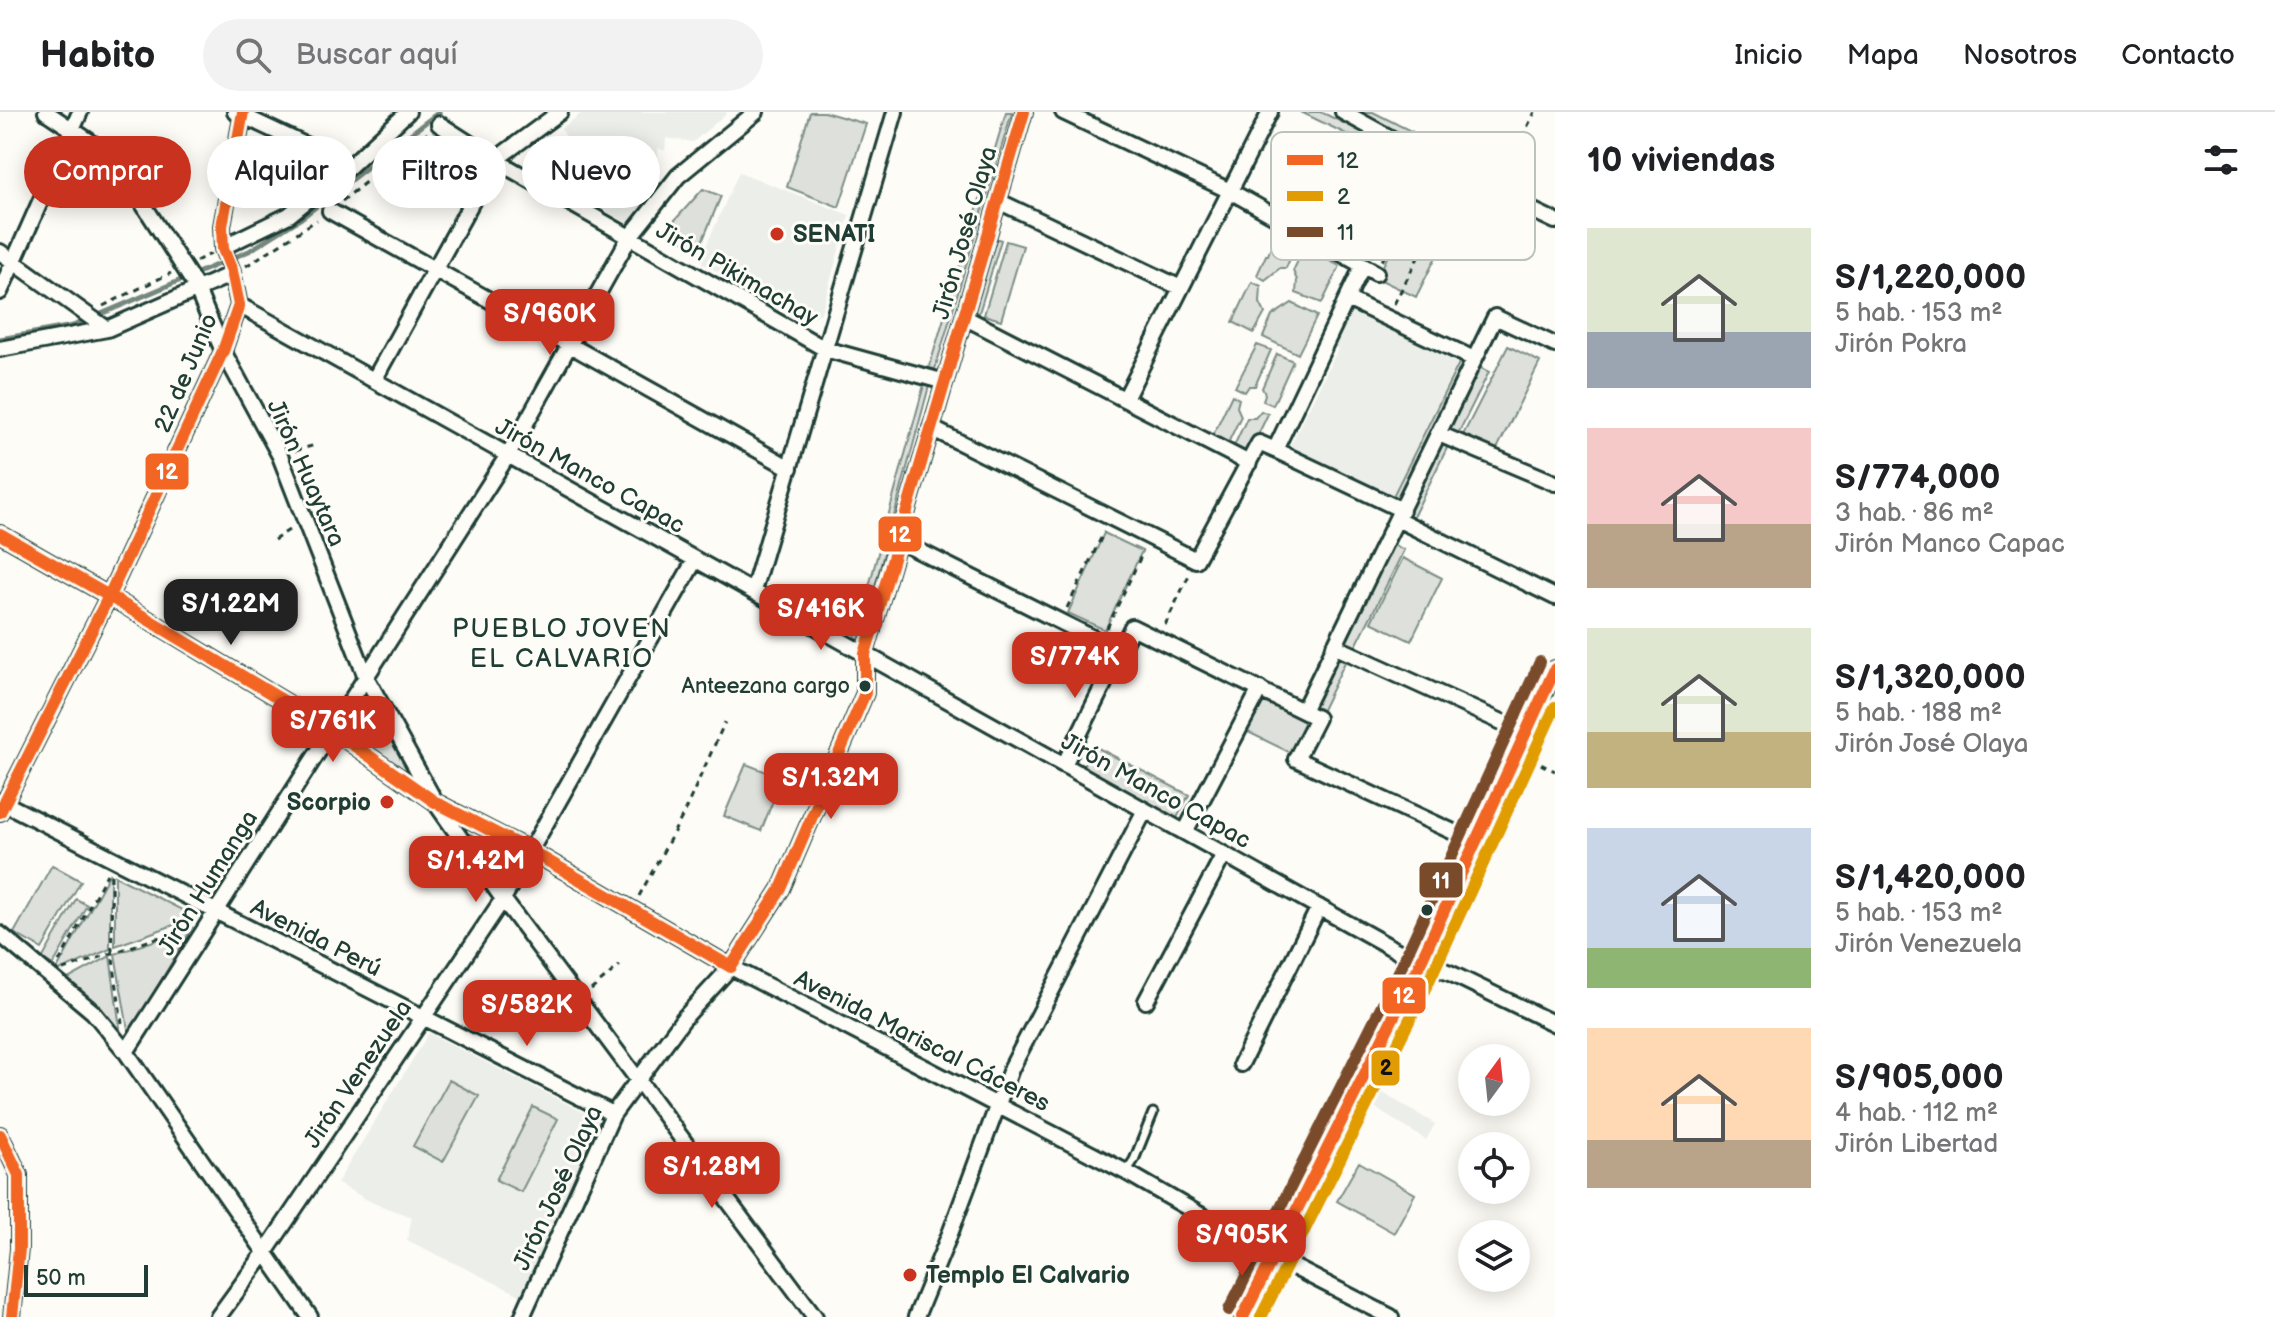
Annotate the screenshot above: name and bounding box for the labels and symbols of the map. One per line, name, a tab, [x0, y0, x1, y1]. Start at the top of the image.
legend	[1271, 132, 1535, 260]
street label: Jirón José Olaya	[926, 143, 1004, 323]
text: 12	[1337, 148, 1359, 175]
text: 2	[1337, 184, 1350, 211]
street label: Jirón Pikimachay	[651, 216, 823, 332]
place label: SENATI	[793, 220, 876, 249]
text: 11	[1337, 220, 1354, 247]
marker: SENATI	[768, 225, 786, 243]
pin: S/960K	[485, 289, 615, 357]
street label: 22 de Junio	[148, 309, 224, 437]
street label: Jirón Huaytara	[261, 395, 351, 551]
street label: Jirón Manco Capac	[490, 412, 690, 540]
line badge: 12	[144, 452, 190, 491]
text: 12	[156, 459, 178, 486]
line badge: 12	[877, 515, 923, 553]
text: 12	[889, 522, 911, 549]
pin: S/1.22M	[157, 579, 305, 647]
pin: S/416K	[756, 584, 886, 652]
district label: PUEBLO JOVEN EL CALVARIO	[452, 614, 672, 675]
pin: S/774K	[1010, 632, 1140, 700]
place label: Anteezana cargo	[682, 673, 850, 700]
marker: Anteezana cargo	[857, 678, 873, 694]
pin: S/761K	[268, 696, 398, 764]
street label: Jirón Manco Capac	[1056, 727, 1256, 855]
pin: S/1.32M	[757, 753, 905, 821]
place label: Scorpio	[287, 788, 371, 817]
marker: Scorpio	[378, 793, 396, 811]
street label: Jirón Humanga	[152, 805, 264, 961]
pin: S/1.42M	[402, 836, 550, 904]
line badge: 11	[1418, 861, 1464, 899]
text: 11	[1432, 868, 1450, 895]
street label: Avenida Perú	[246, 893, 386, 983]
unlabelled marker	[1419, 902, 1435, 918]
street label: Avenida Mariscal Cáceres	[789, 964, 1055, 1118]
line badge: 12	[1381, 976, 1427, 1015]
pin: S/582K	[462, 980, 592, 1048]
text: 12	[1393, 983, 1415, 1010]
street label: Jirón Venezuela	[298, 994, 418, 1154]
north arrow	[1458, 1044, 1530, 1116]
line badge: 2	[1370, 1049, 1401, 1087]
text: 2	[1379, 1055, 1393, 1082]
street label: Jirón José Olaya	[507, 1101, 609, 1275]
pin: S/1.28M	[638, 1142, 786, 1210]
pin: S/905K	[1177, 1210, 1307, 1278]
scale bar	[24, 1261, 148, 1297]
place label: Templo El Calvario	[926, 1261, 1130, 1290]
marker: Templo El Calvario	[901, 1266, 919, 1284]

